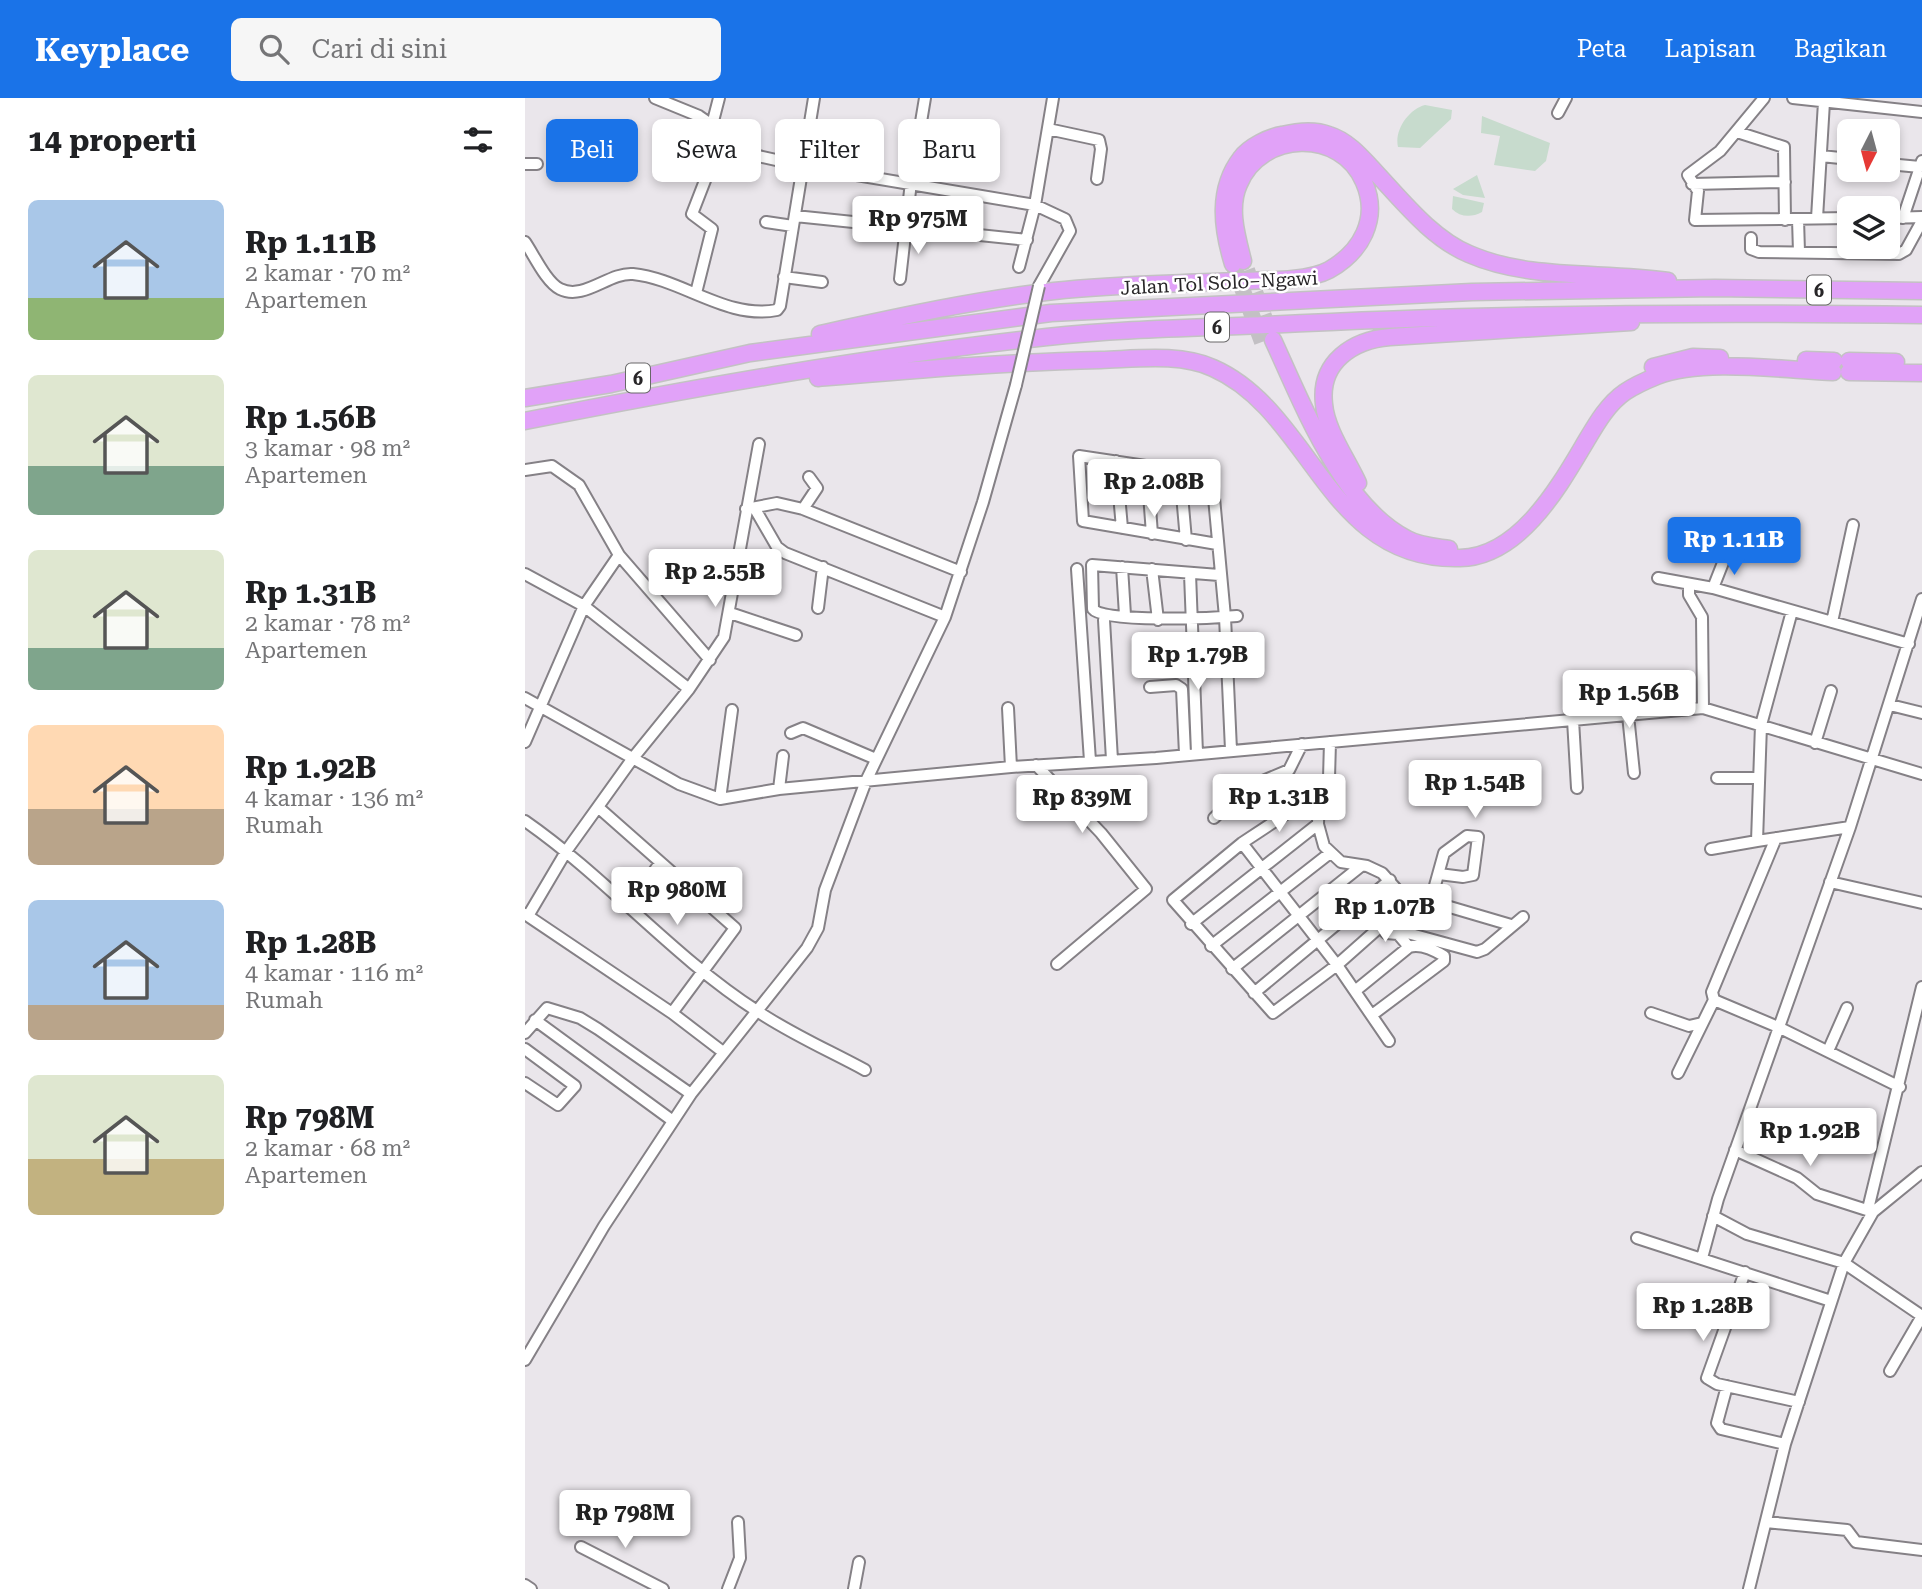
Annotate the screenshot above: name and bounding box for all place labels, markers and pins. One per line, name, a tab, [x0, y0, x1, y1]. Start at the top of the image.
pin: Rp 975M	[853, 197, 983, 256]
pin: Rp 2.08B	[1082, 460, 1226, 519]
pin: Rp 1.11B	[1662, 518, 1806, 577]
pin: Rp 2.55B	[643, 550, 787, 609]
pin: Rp 1.79B	[1126, 632, 1270, 692]
pin: Rp 1.56B	[1557, 670, 1701, 730]
pin: Rp 1.54B	[1403, 760, 1547, 820]
pin: Rp 1.31B	[1207, 774, 1351, 834]
pin: Rp 839M	[1017, 776, 1147, 835]
pin: Rp 980M	[612, 868, 742, 927]
pin: Rp 1.07B	[1313, 884, 1457, 944]
pin: Rp 1.92B	[1738, 1108, 1882, 1168]
pin: Rp 1.28B	[1631, 1284, 1775, 1343]
pin: Rp 798M	[560, 1490, 690, 1550]

